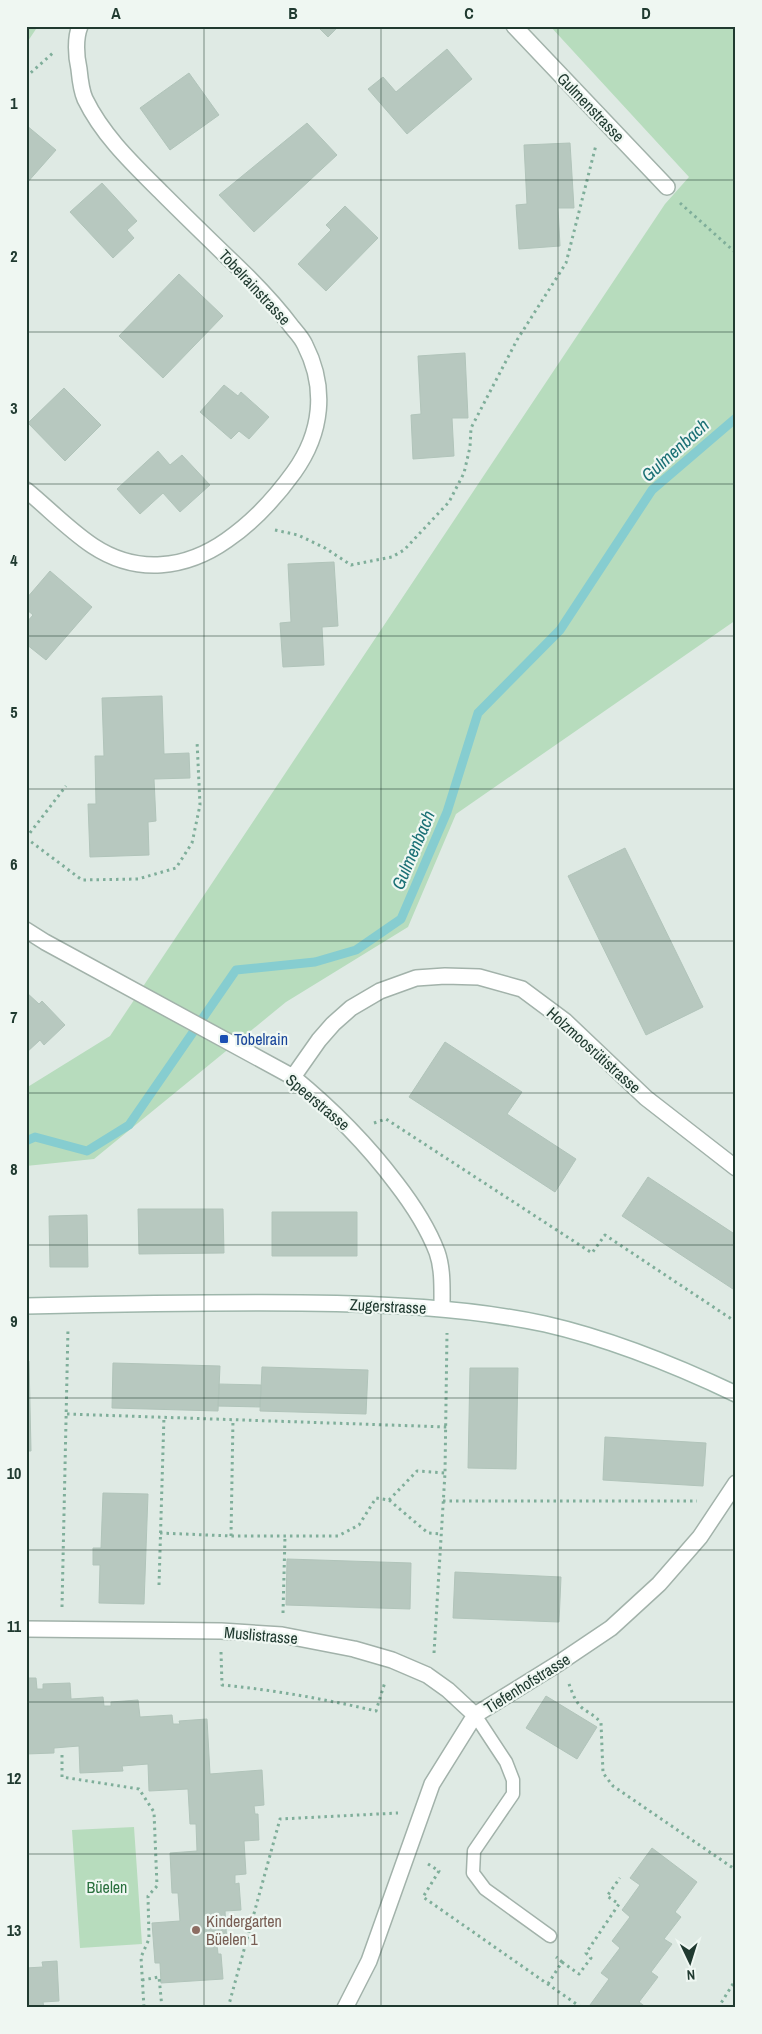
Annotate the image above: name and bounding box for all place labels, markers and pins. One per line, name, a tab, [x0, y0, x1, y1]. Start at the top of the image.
place label: Tobelrain	[234, 1028, 288, 1050]
marker: Tobelrain	[218, 1033, 230, 1045]
place label: Kindergarten Büelen 1	[206, 1910, 282, 1950]
marker: Kindergarten Büelen 1	[190, 1924, 202, 1936]

